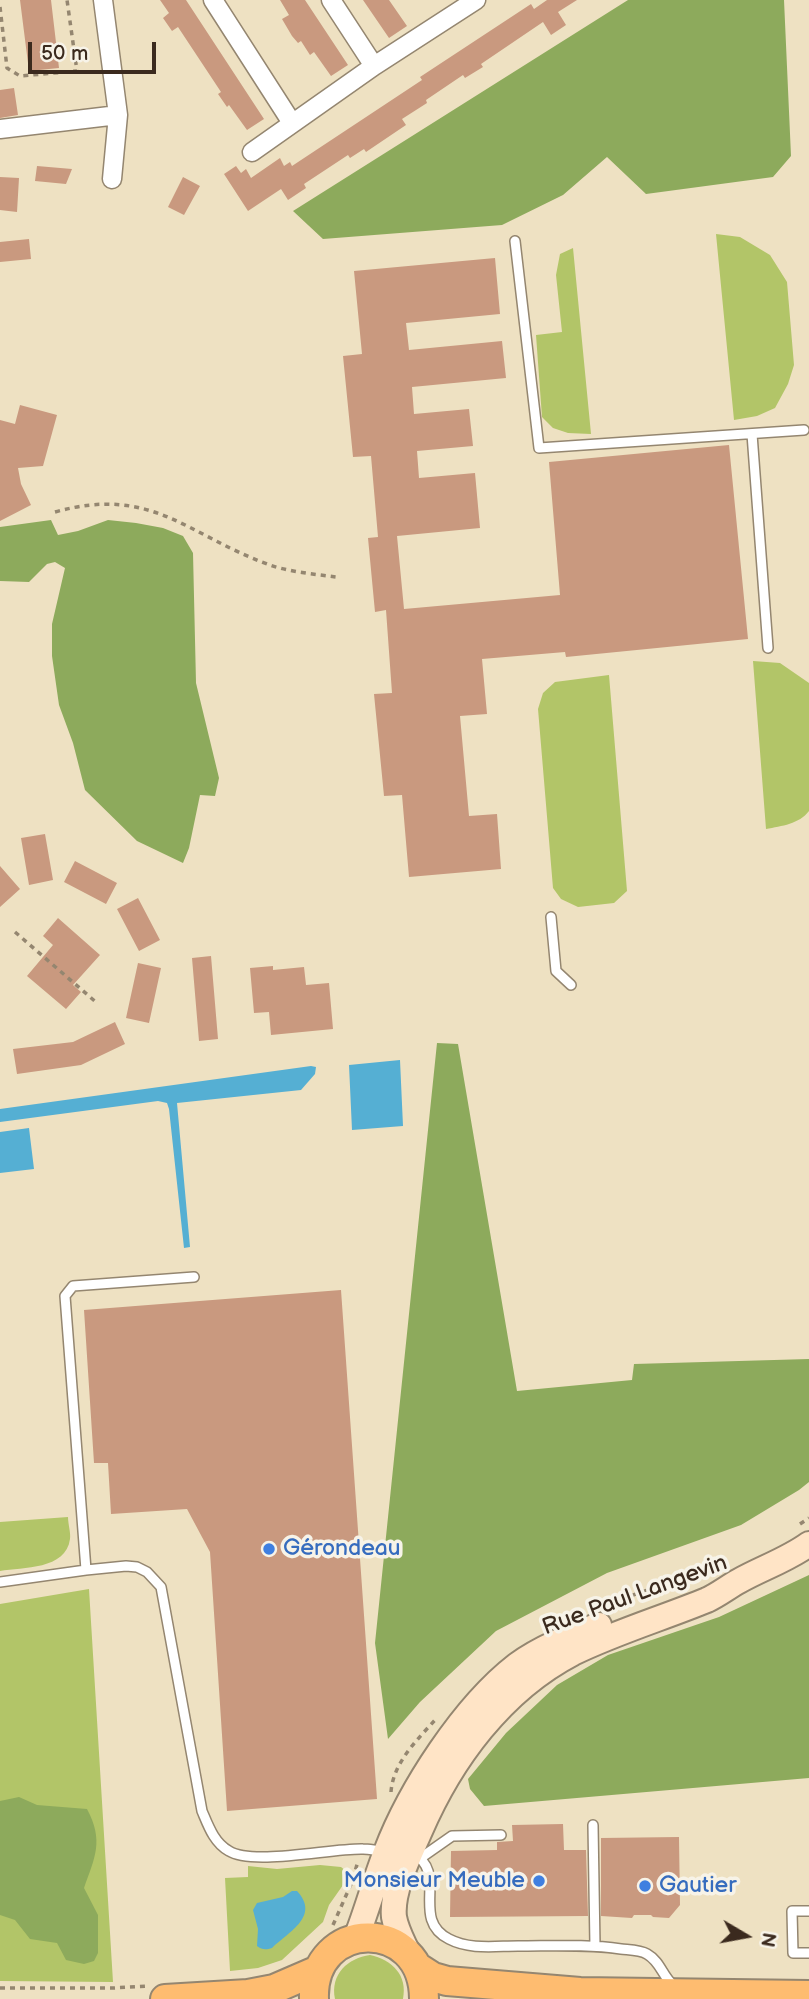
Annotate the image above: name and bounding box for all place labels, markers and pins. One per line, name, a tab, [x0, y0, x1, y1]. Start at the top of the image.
place label: Gérondeau	[283, 1535, 401, 1563]
marker: Gérondeau	[261, 1541, 277, 1557]
place label: Monsieur Meuble	[344, 1867, 525, 1895]
place label: Gautier	[659, 1872, 736, 1900]
marker: Monsieur Meuble	[531, 1873, 547, 1889]
marker: Gautier	[637, 1878, 653, 1894]

